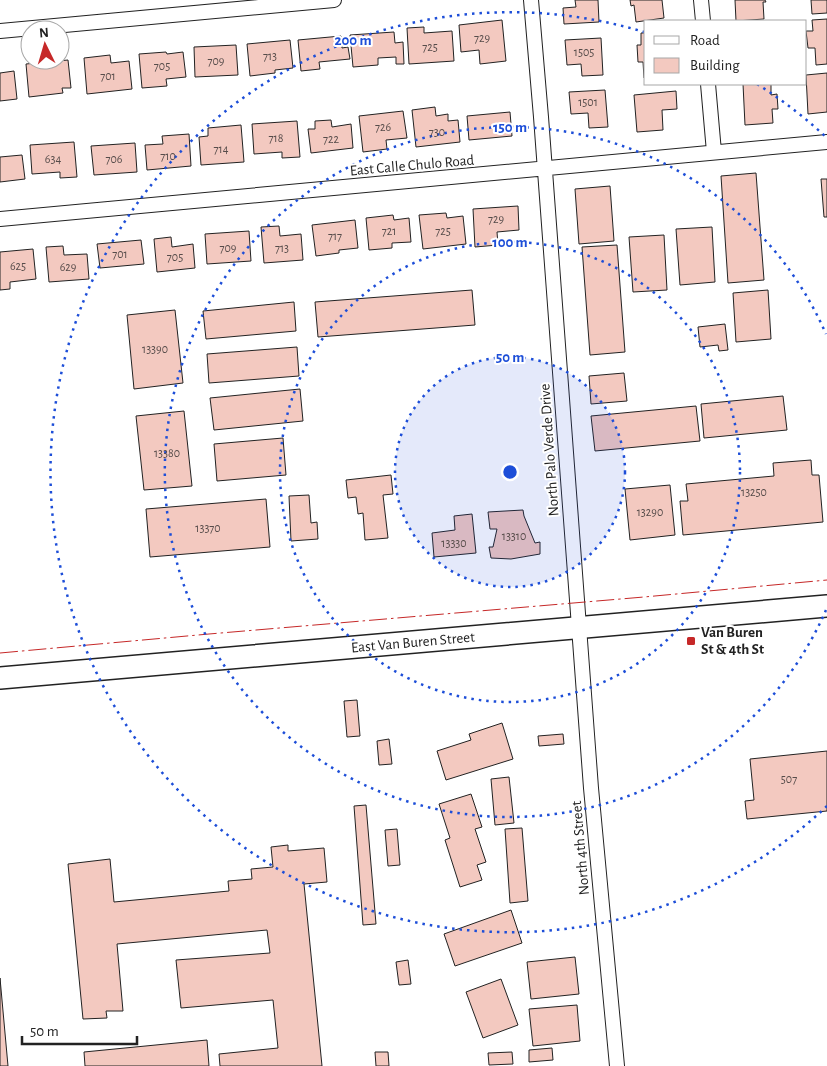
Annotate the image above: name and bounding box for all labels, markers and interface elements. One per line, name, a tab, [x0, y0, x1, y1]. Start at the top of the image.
north arrow	[20, 20, 70, 70]
legend	[644, 20, 807, 85]
text: N	[38, 26, 49, 40]
house number: 729	[474, 32, 490, 44]
text: 200 m	[334, 33, 372, 48]
text: Road	[690, 33, 720, 48]
house number: 725	[422, 41, 438, 53]
house number: 1505	[574, 46, 594, 58]
house number: 713	[263, 50, 277, 62]
house number: 709	[208, 55, 225, 67]
text: Building	[690, 58, 740, 73]
house number: 705	[154, 60, 170, 72]
house number: 701	[100, 70, 116, 82]
house number: 1501	[578, 96, 598, 108]
text: 150 m	[493, 120, 527, 135]
house number: 726	[375, 121, 391, 133]
house number: 730	[429, 126, 445, 138]
house number: 718	[269, 132, 284, 144]
house number: 722	[323, 133, 339, 145]
house number: 714	[214, 143, 229, 155]
house number: 710	[160, 150, 176, 162]
house number: 634	[45, 153, 61, 165]
house number: 706	[106, 153, 123, 165]
street label: East Calle Chulo Road	[349, 153, 475, 178]
house number: 729	[488, 213, 504, 225]
house number: 721	[382, 225, 396, 237]
house number: 725	[435, 225, 451, 237]
house number: 717	[328, 230, 342, 242]
text: 100 m	[492, 235, 528, 250]
house number: 709	[220, 242, 237, 254]
house number: 713	[275, 242, 289, 254]
house number: 701	[112, 248, 128, 260]
house number: 705	[167, 251, 183, 263]
house number: 625	[10, 260, 26, 272]
house number: 629	[60, 261, 77, 273]
house number: 13390	[142, 343, 168, 355]
text: 50 m	[496, 350, 524, 365]
street label: North Palo Verde Drive	[537, 383, 562, 517]
house number: 13380	[154, 447, 180, 459]
centre of rings	[501, 463, 519, 481]
house number: 13250	[741, 486, 767, 498]
house number: 13290	[637, 506, 663, 518]
house number: 13370	[195, 522, 221, 534]
house number: 13310	[502, 530, 526, 542]
house number: 13330	[441, 537, 467, 549]
place label: Van Buren St & 4th St	[701, 625, 764, 657]
street label: East Van Buren Street	[351, 630, 476, 655]
marker: Van Buren St & 4th St	[685, 635, 697, 647]
house number: 507	[781, 773, 797, 785]
street label: North 4th Street	[569, 800, 592, 896]
scale bar	[22, 1014, 138, 1046]
text: 50 m	[30, 1024, 59, 1039]

